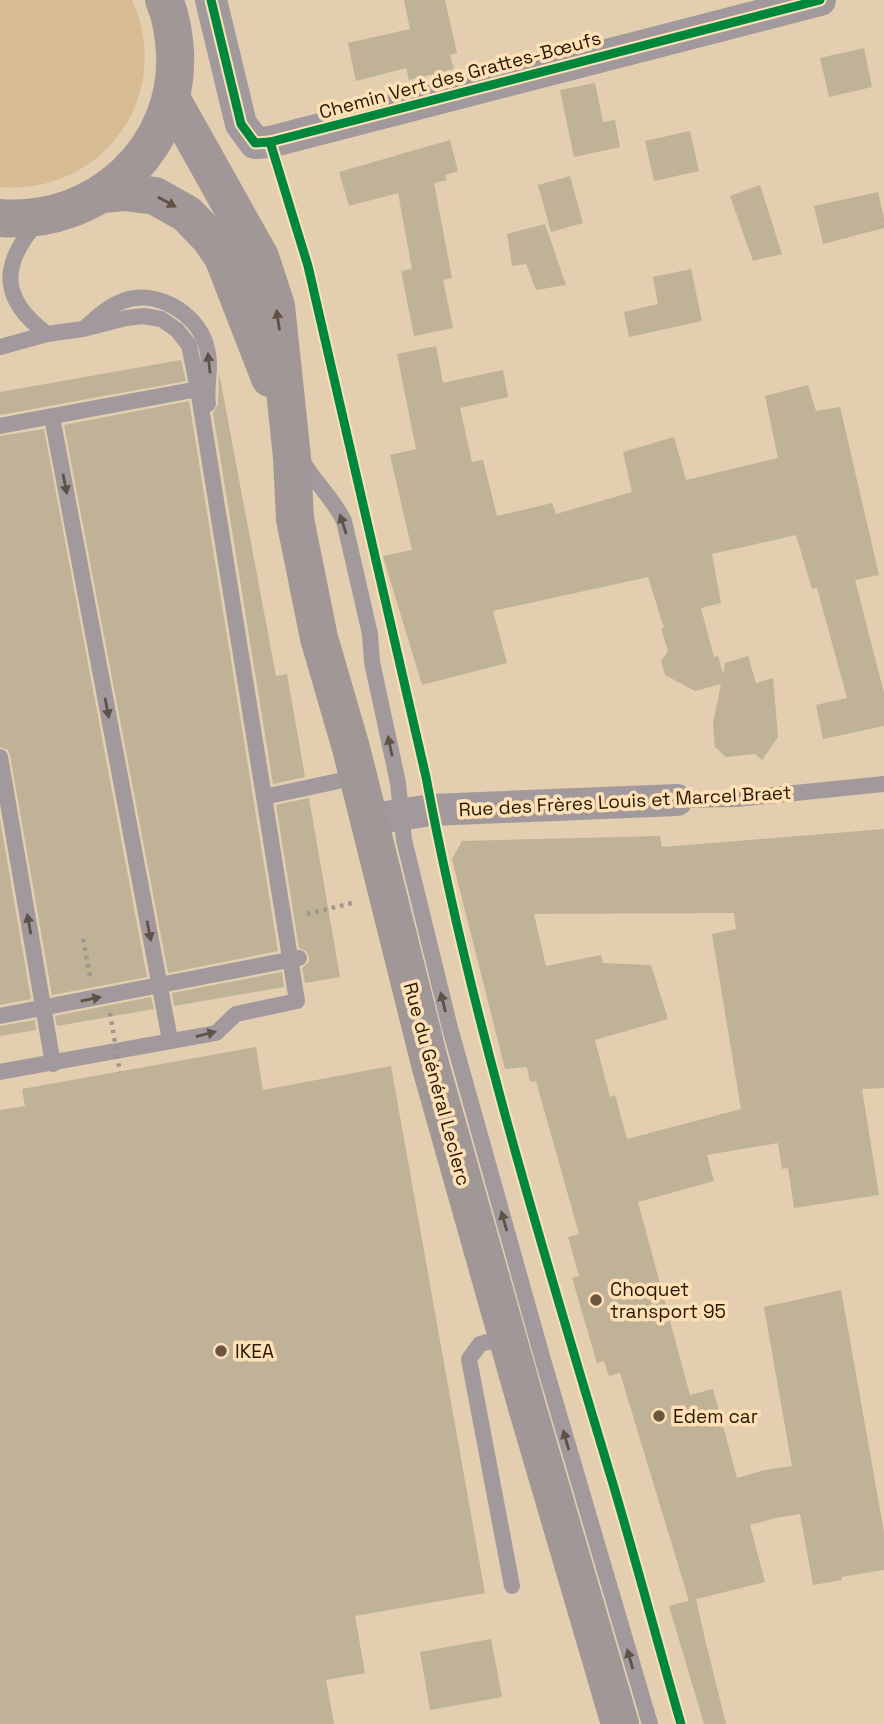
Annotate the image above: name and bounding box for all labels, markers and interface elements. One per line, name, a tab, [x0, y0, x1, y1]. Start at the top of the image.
street label: Chemin Vert des Grattes-Bœufs	[316, 25, 604, 125]
one-way arrow	[158, 196, 177, 208]
one-way arrow	[272, 309, 283, 331]
one-way arrow	[203, 352, 214, 374]
one-way arrow	[60, 473, 71, 495]
one-way arrow	[338, 513, 348, 534]
one-way arrow	[102, 697, 113, 719]
one-way arrow	[385, 735, 396, 757]
street label: Rue des Frères Louis et Marcel Braet	[458, 780, 792, 822]
one-way arrow	[23, 913, 34, 935]
one-way arrow	[144, 920, 155, 942]
street label: Rue du Général Leclerc	[398, 980, 476, 1188]
one-way arrow	[437, 991, 448, 1013]
one-way arrow	[80, 993, 102, 1004]
one-way arrow	[196, 1029, 218, 1040]
one-way arrow	[498, 1211, 508, 1232]
place label: Choquet transport 95	[610, 1277, 726, 1324]
marker: Choquet transport 95	[588, 1292, 604, 1308]
place label: IKEA	[235, 1339, 274, 1364]
marker: IKEA	[213, 1343, 229, 1359]
place label: Edem car	[673, 1404, 758, 1429]
marker: Edem car	[651, 1408, 667, 1424]
one-way arrow	[560, 1429, 571, 1451]
one-way arrow	[624, 1648, 634, 1669]

